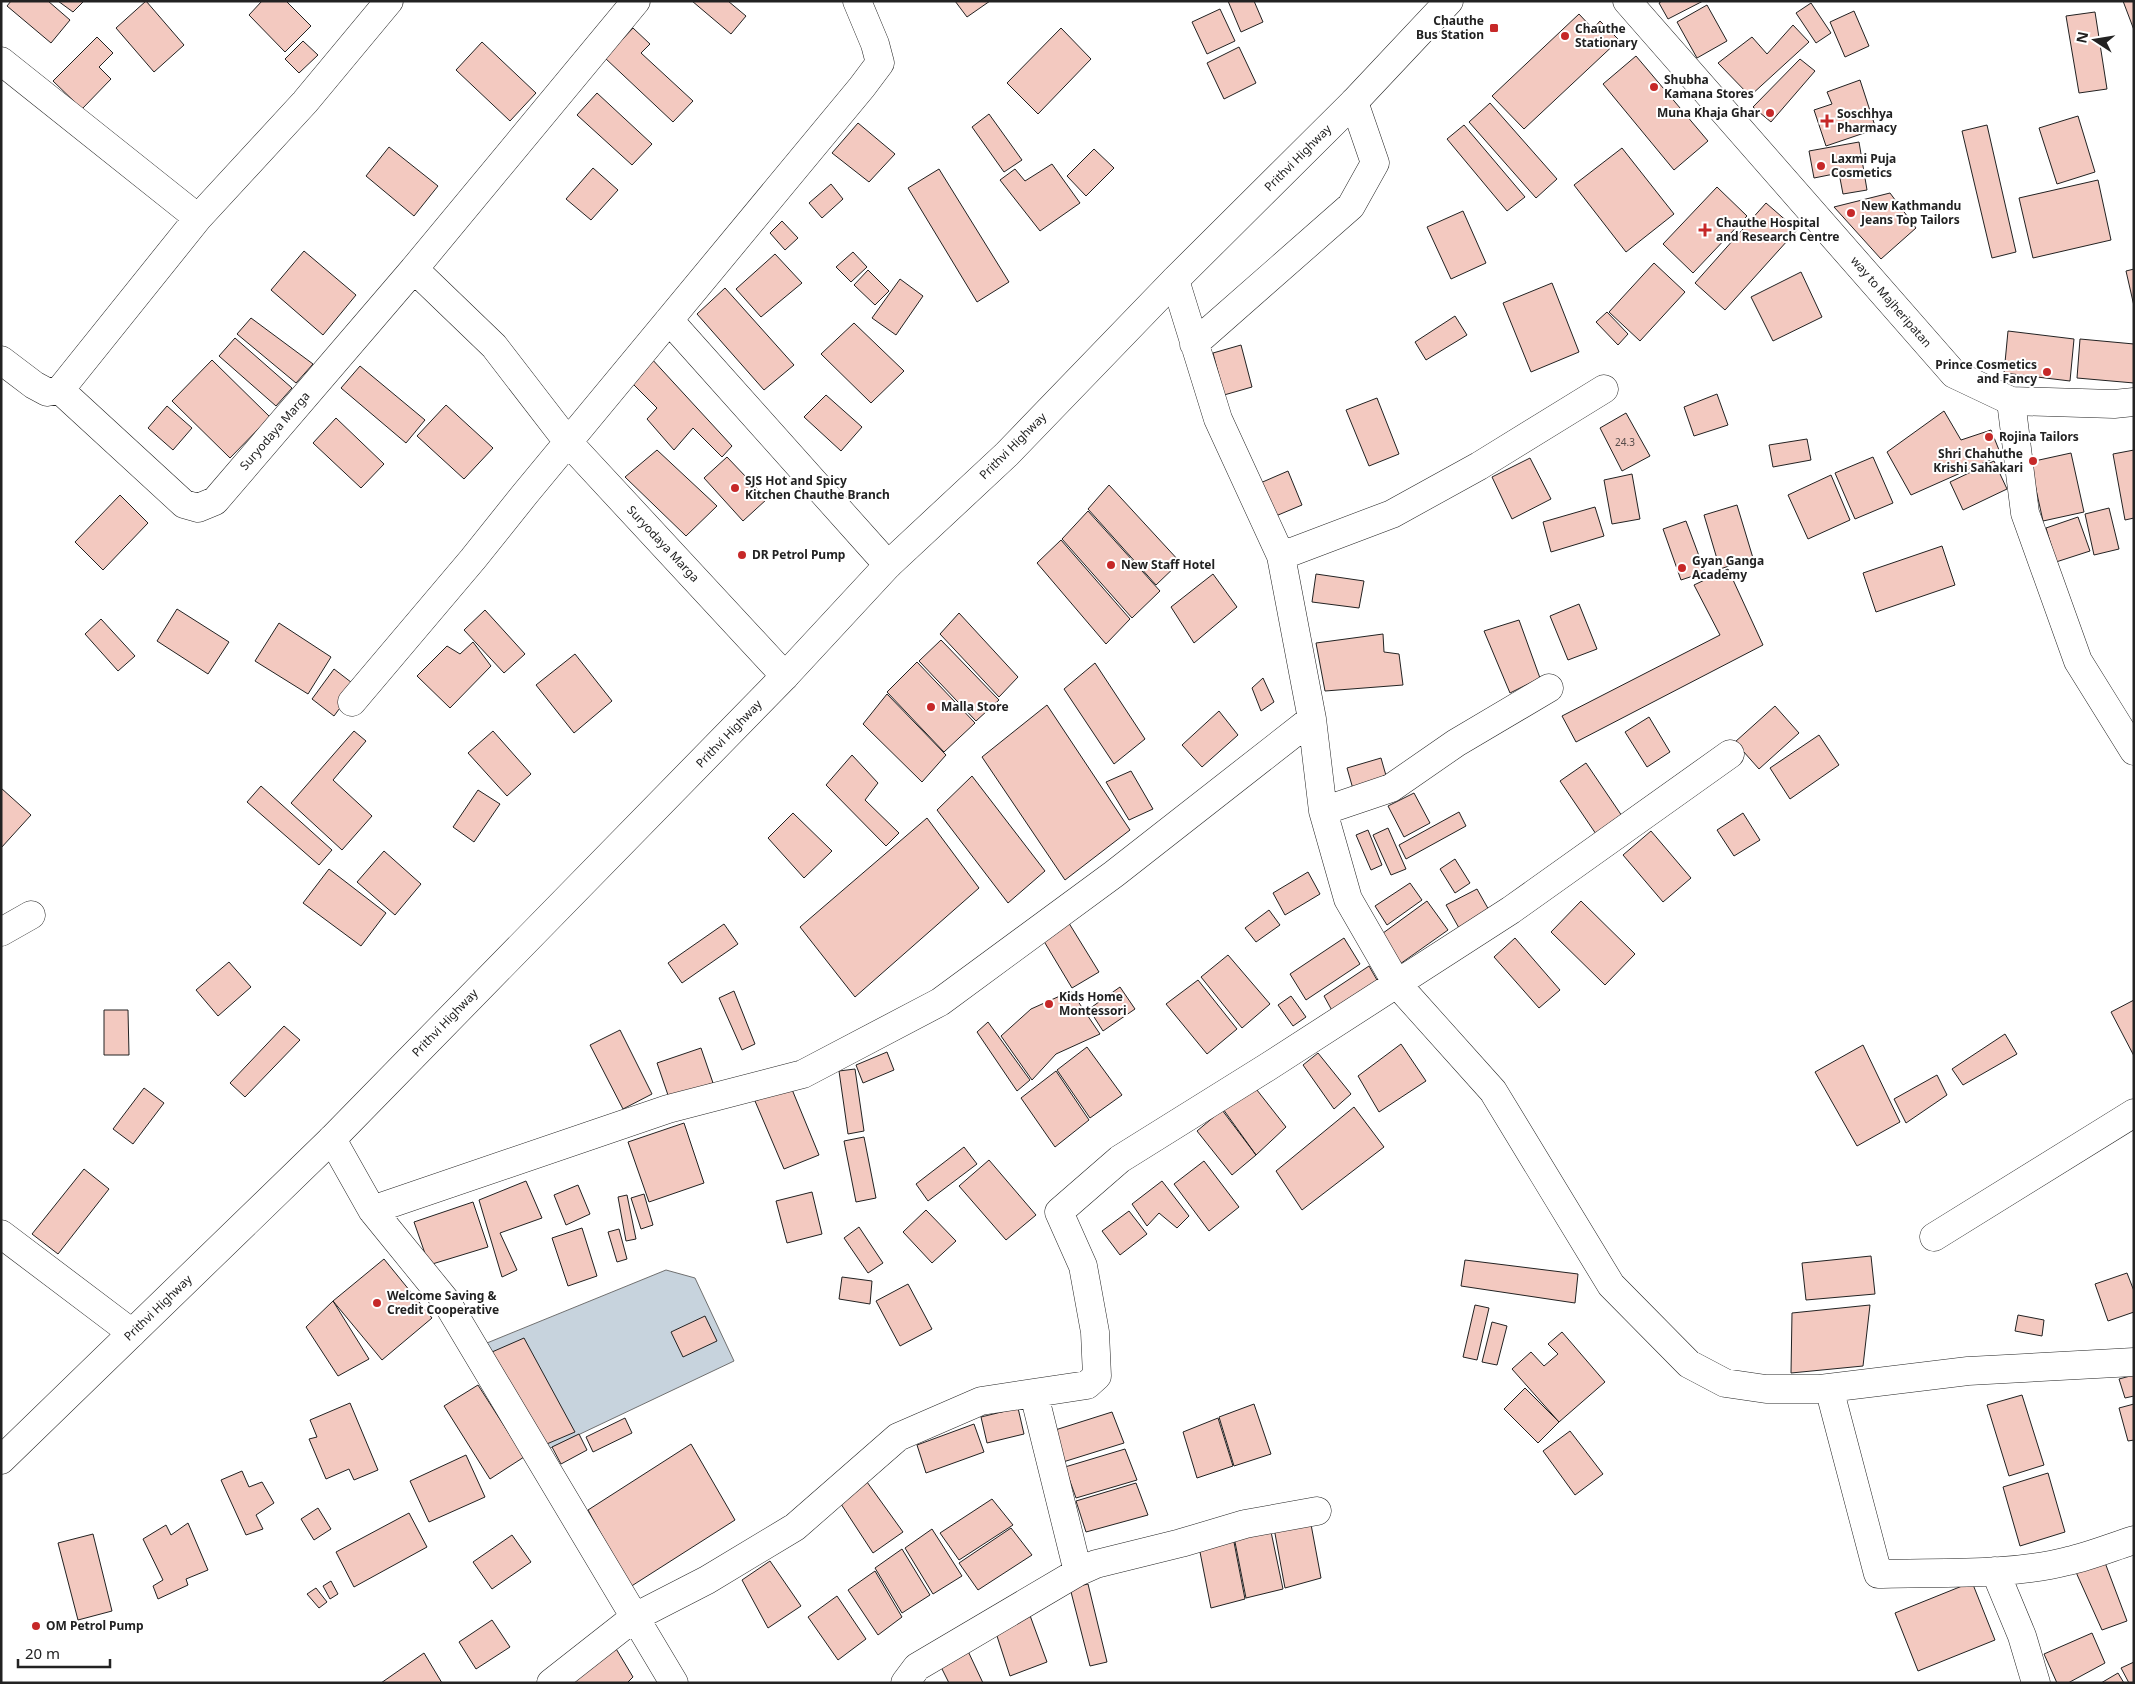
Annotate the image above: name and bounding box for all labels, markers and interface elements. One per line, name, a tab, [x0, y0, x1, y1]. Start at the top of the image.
place label: Chauthe Bus Station	[1416, 12, 1484, 43]
north arrow	[2070, 15, 2120, 65]
place label: Chauthe Stationary	[1575, 20, 1638, 51]
marker: Chauthe Bus Station	[1488, 22, 1500, 34]
marker: Chauthe Stationary	[1559, 30, 1571, 42]
text: N	[2071, 30, 2092, 45]
place label: Shubha Kamana Stores	[1664, 71, 1754, 102]
marker: Shubha Kamana Stores	[1648, 81, 1660, 93]
place label: Muna Khaja Ghar	[1657, 104, 1761, 121]
place label: Soschhya Pharmacy	[1837, 105, 1897, 136]
marker: Muna Khaja Ghar	[1764, 107, 1776, 119]
marker: Soschhya Pharmacy	[1821, 115, 1833, 127]
street label: Prithvi Highway	[1260, 120, 1336, 195]
place label: Laxmi Puja Cosmetics	[1831, 150, 1896, 181]
marker: Laxmi Puja Cosmetics	[1815, 160, 1827, 172]
place label: New Kathmandu Jeans Top Tailors	[1860, 197, 1961, 228]
marker: New Kathmandu Jeans Top Tailors	[1845, 207, 1857, 219]
place label: Chauthe Hospital and Research Centre	[1716, 214, 1840, 245]
marker: Chauthe Hospital and Research Centre	[1698, 223, 1712, 237]
street label: way to Majheripatan	[1847, 252, 1936, 351]
place label: Prince Cosmetics and Fancy	[1935, 356, 2037, 387]
marker: Prince Cosmetics and Fancy	[2041, 366, 2053, 378]
street label: Suryodaya Marga	[236, 388, 314, 474]
street label: Prithvi Highway	[975, 408, 1051, 483]
place label: Rojina Tailors	[1999, 428, 2079, 445]
marker: Rojina Tailors	[1983, 431, 1995, 443]
house number: 24.3	[1615, 435, 1635, 449]
place label: Shri Chahuthe Krishi Sahakari	[1933, 445, 2023, 476]
marker: Shri Chahuthe Krishi Sahakari	[2027, 455, 2039, 467]
place label: SJS Hot and Spicy Kitchen Chauthe Branch	[745, 472, 890, 503]
marker: SJS Hot and Spicy Kitchen Chauthe Branch	[729, 482, 741, 494]
street label: Suryodaya Marga	[623, 502, 703, 586]
place label: DR Petrol Pump	[752, 546, 846, 563]
marker: DR Petrol Pump	[736, 549, 748, 561]
place label: Gyan Ganga Academy	[1692, 552, 1764, 583]
place label: New Staff Hotel	[1121, 556, 1215, 573]
marker: New Staff Hotel	[1105, 559, 1117, 571]
marker: Gyan Ganga Academy	[1676, 562, 1688, 574]
street label: Prithvi Highway	[692, 695, 766, 771]
place label: Malla Store	[941, 698, 1009, 715]
marker: Malla Store	[925, 701, 937, 713]
street label: Prithvi Highway	[408, 984, 482, 1060]
place label: Kids Home Montessori	[1059, 988, 1127, 1019]
marker: Kids Home Montessori	[1043, 998, 1055, 1010]
street label: Prithvi Highway	[120, 1270, 196, 1344]
place label: Welcome Saving & Credit Cooperative	[387, 1287, 499, 1318]
marker: Welcome Saving & Credit Cooperative	[371, 1297, 383, 1309]
place label: OM Petrol Pump	[46, 1617, 144, 1634]
marker: OM Petrol Pump	[30, 1620, 42, 1632]
scale bar	[18, 1636, 110, 1668]
text: 20 m	[25, 1643, 60, 1663]

